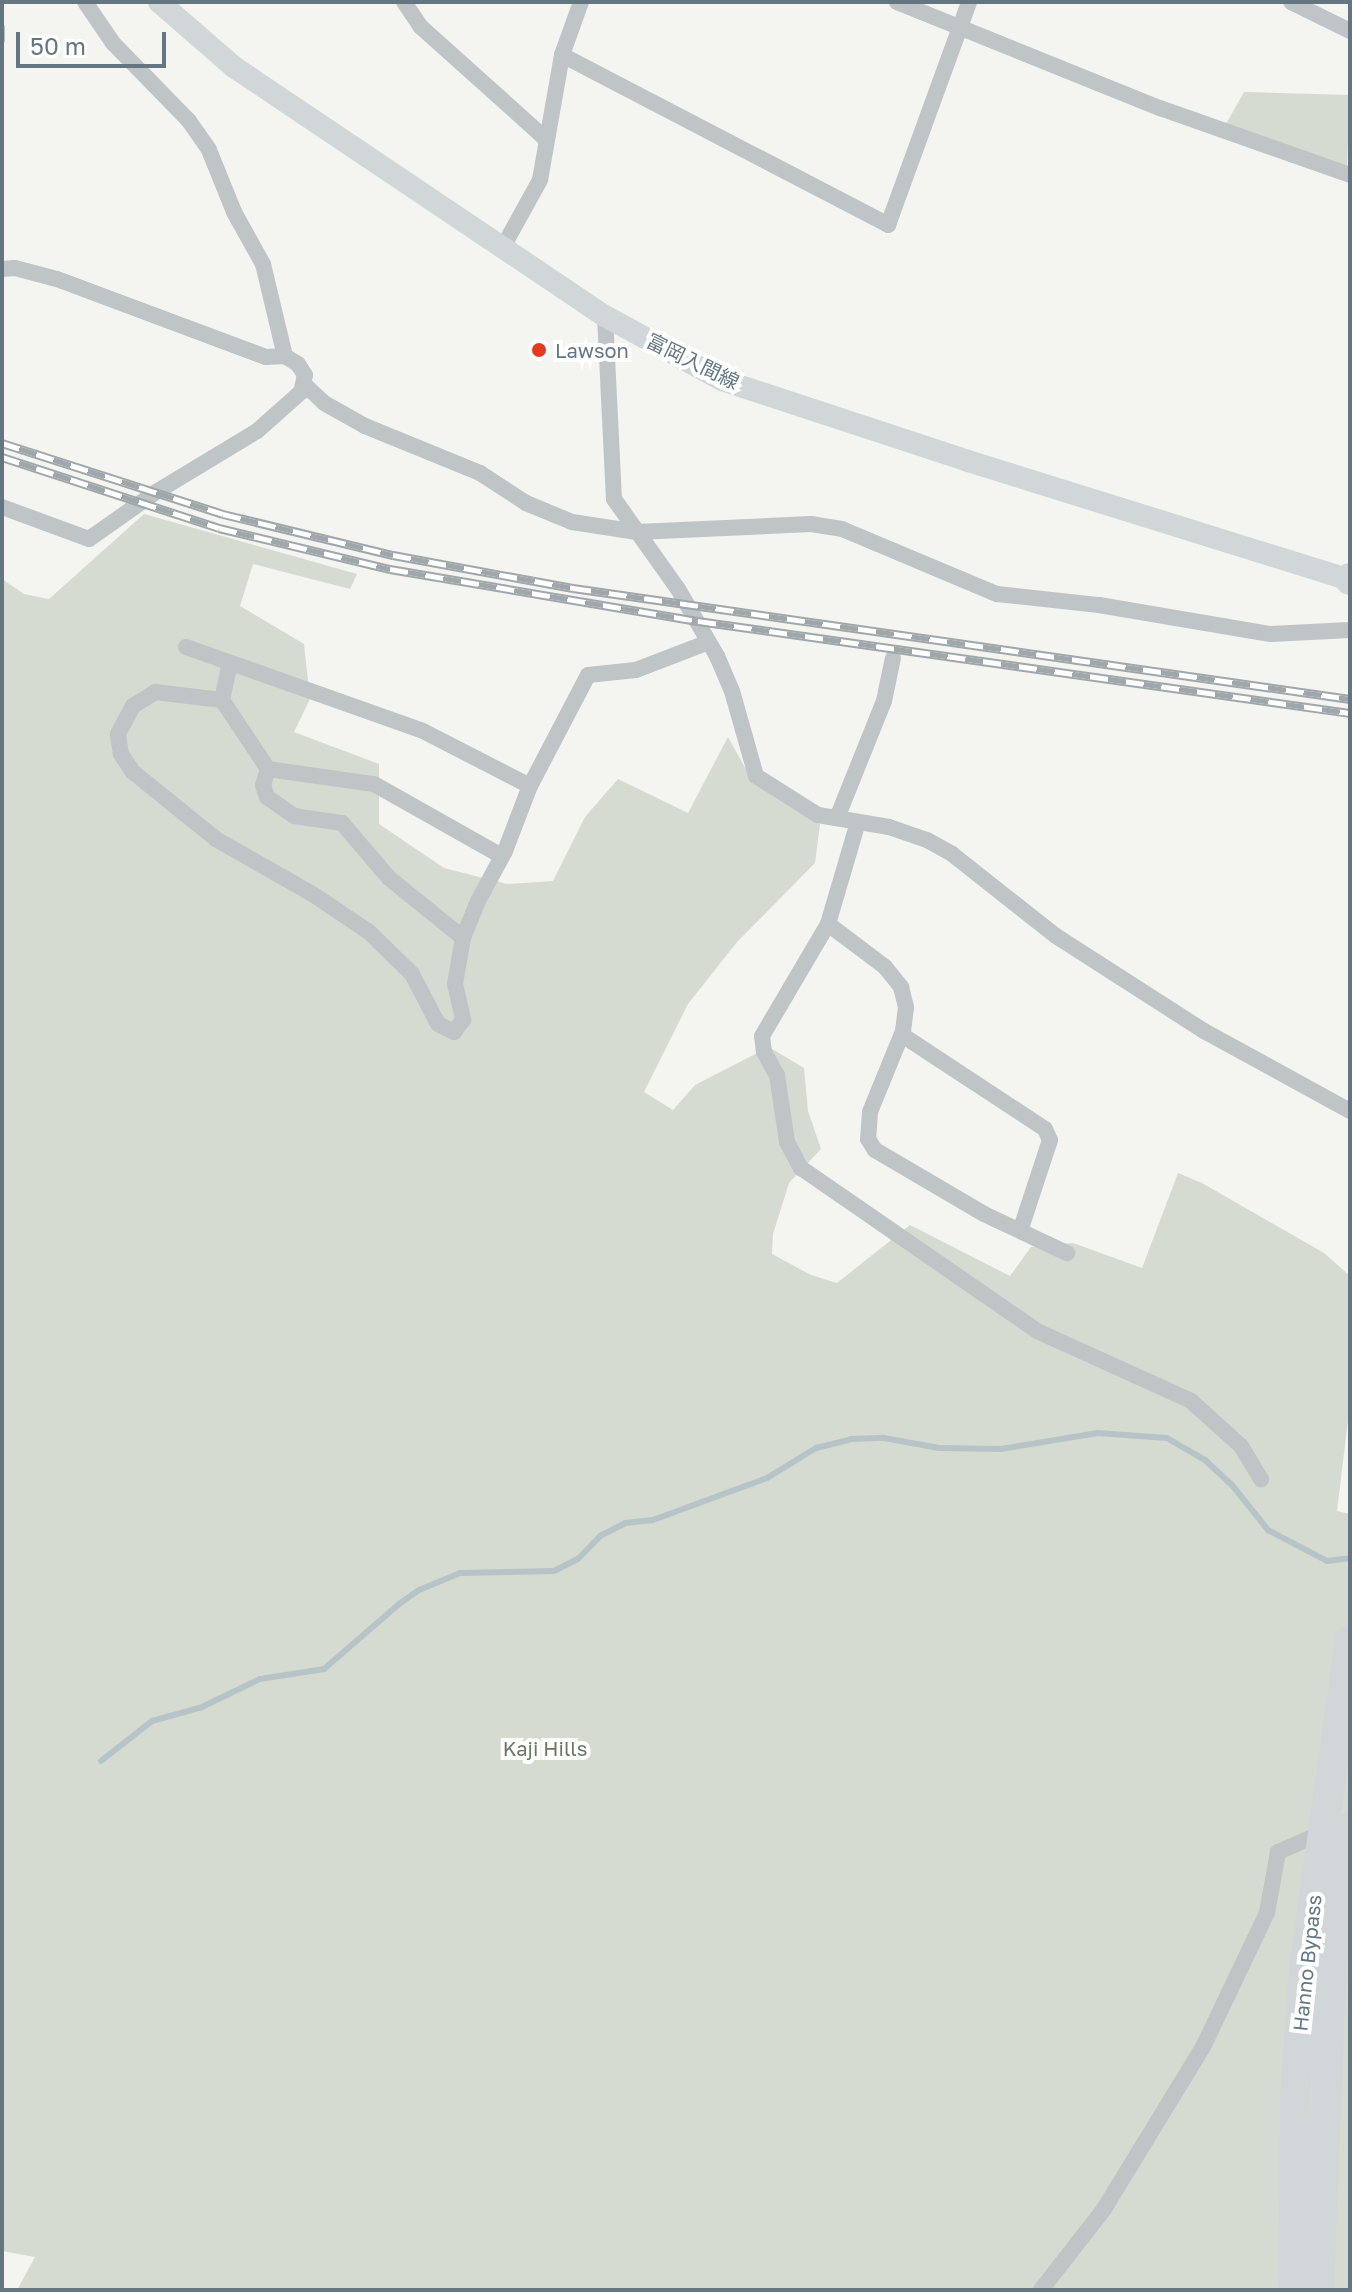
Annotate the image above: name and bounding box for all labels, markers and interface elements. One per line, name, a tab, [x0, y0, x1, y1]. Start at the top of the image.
scale bar	[20, 16, 170, 66]
text: 50 m	[30, 31, 86, 60]
street label: 富岡入間線	[643, 328, 743, 394]
place label: Lawson	[555, 338, 629, 362]
marker: Lawson	[530, 341, 548, 359]
park label: Kaji Hills	[503, 1736, 587, 1760]
street label: Hanno Bypass	[1288, 1893, 1326, 2033]

